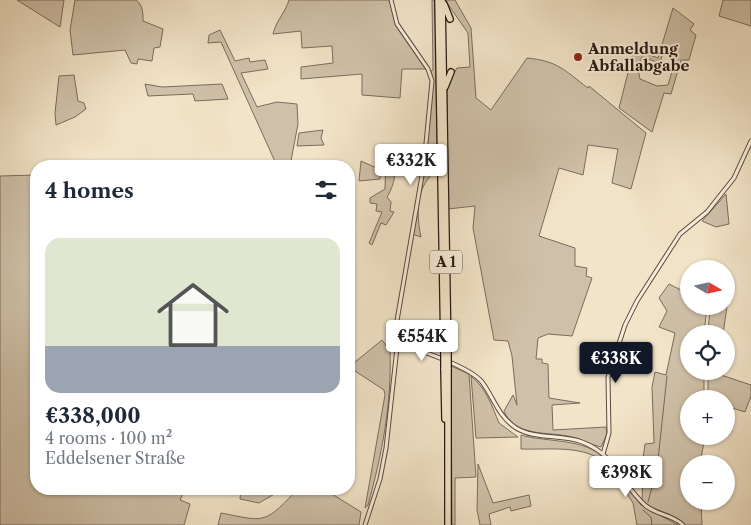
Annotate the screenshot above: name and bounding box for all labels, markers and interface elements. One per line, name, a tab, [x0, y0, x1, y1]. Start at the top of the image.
place label: Anmeldung Abfallabgabe	[587, 39, 689, 75]
marker: Anmeldung Abfallabgabe	[572, 51, 584, 63]
pin: €332K	[376, 144, 446, 186]
text: €332K	[386, 150, 436, 170]
icon: filters	[312, 176, 340, 204]
text: 4 homes	[45, 178, 134, 203]
road number: A 1	[430, 250, 462, 274]
north arrow	[680, 260, 735, 315]
map controls	[680, 260, 735, 510]
icon: home	[148, 270, 238, 360]
pin: €554K	[387, 320, 457, 362]
button: locate	[680, 325, 735, 380]
text: €554K	[397, 326, 447, 346]
pin: €338K	[581, 342, 651, 384]
text: €338K	[591, 348, 641, 368]
button: +	[680, 390, 735, 445]
text: €338,000	[45, 403, 141, 428]
text: 4 rooms · 100 m²	[45, 428, 172, 448]
text: Eddelsener Straße	[45, 448, 185, 468]
button: −	[680, 455, 735, 510]
pin: €398K	[591, 456, 661, 498]
text: €398K	[600, 462, 652, 482]

